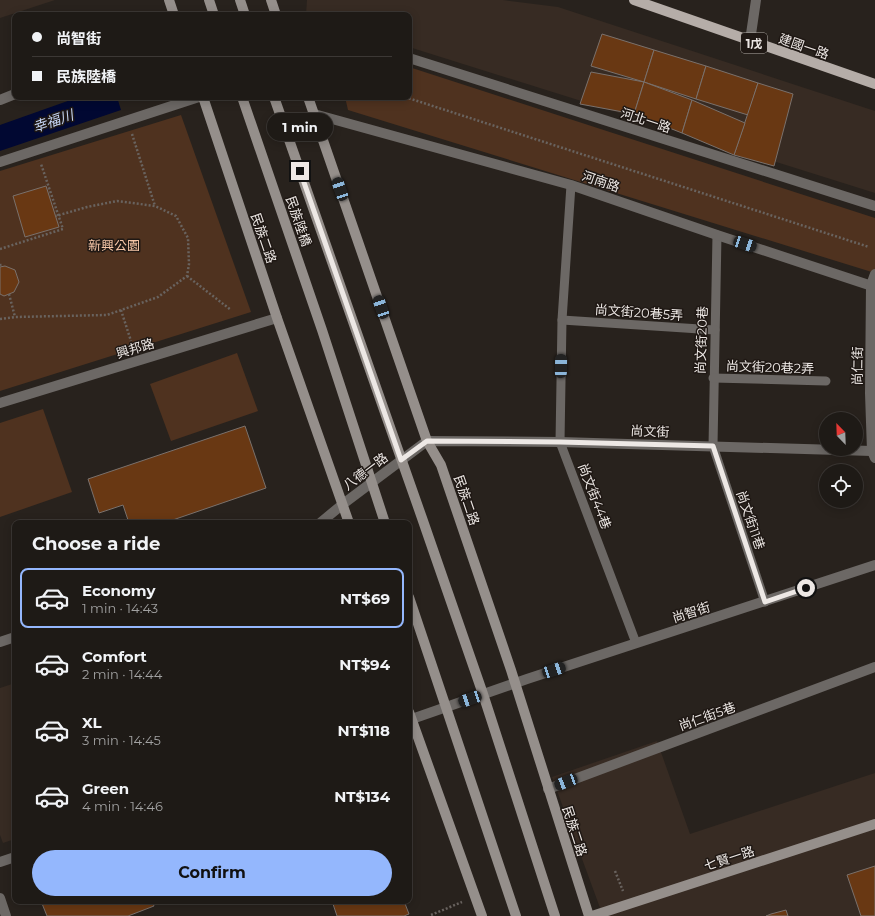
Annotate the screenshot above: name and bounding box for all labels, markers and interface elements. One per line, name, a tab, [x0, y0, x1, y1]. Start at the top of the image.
text: 尚智街	[56, 29, 101, 48]
street label: 建國一路	[777, 30, 831, 62]
road number: 1戊	[741, 33, 767, 53]
text: 民族陸橋	[56, 67, 116, 86]
street label: 河北一路	[619, 104, 673, 136]
water label: 幸福川	[30, 105, 78, 136]
callout: 1 min	[267, 113, 333, 141]
text: 1 min	[282, 119, 318, 135]
route end	[291, 162, 309, 180]
street label: 河南路	[580, 167, 622, 195]
car	[330, 176, 350, 202]
street label: 民族陸橋	[283, 194, 315, 248]
street label: 民族二路	[248, 211, 280, 265]
car	[732, 235, 758, 253]
park label: 新興公園	[88, 237, 140, 253]
car	[371, 294, 391, 320]
street label: 尚文街20巷5弄	[594, 301, 684, 323]
street label: 尚文街20巷	[692, 306, 710, 374]
street label: 興邦路	[114, 335, 156, 361]
street label: 尚仁街	[849, 346, 865, 386]
car	[555, 354, 567, 378]
street label: 尚文街20巷2弄	[726, 357, 814, 377]
north arrow	[819, 412, 863, 456]
map controls	[819, 412, 863, 508]
street label: 尚文街	[630, 422, 670, 440]
street label: 八德一路	[339, 449, 391, 493]
street label: 尚文街44巷	[575, 461, 615, 531]
button: locate	[819, 464, 863, 508]
street label: 民族二路	[451, 473, 483, 527]
street label: 尚文街11巷	[733, 488, 769, 552]
text: Choose a ride	[32, 533, 160, 555]
route start	[797, 579, 815, 597]
icon: car	[34, 580, 70, 616]
text: Economy	[82, 581, 155, 600]
text: NT$69	[340, 589, 390, 608]
street label: 尚智街	[670, 598, 712, 626]
text: 1 min · 14:43	[82, 600, 158, 616]
icon: car	[34, 646, 70, 682]
text: Comfort	[82, 647, 147, 666]
text: NT$94	[339, 655, 390, 674]
car	[541, 661, 567, 679]
text: 2 min · 14:44	[82, 666, 162, 682]
car	[457, 689, 483, 709]
street label: 尚仁街5巷	[676, 698, 738, 734]
icon: car	[34, 712, 70, 748]
text: XL	[82, 713, 101, 732]
text: NT$118	[338, 721, 390, 740]
text: 3 min · 14:45	[82, 732, 161, 748]
car	[553, 772, 579, 792]
icon: car	[34, 778, 70, 814]
text: Green	[82, 779, 129, 798]
text: NT$134	[334, 787, 390, 806]
text: 4 min · 14:46	[82, 798, 163, 814]
street label: 民族二路	[559, 804, 591, 858]
street label: 七賢一路	[702, 842, 756, 874]
button: Confirm	[32, 850, 392, 896]

